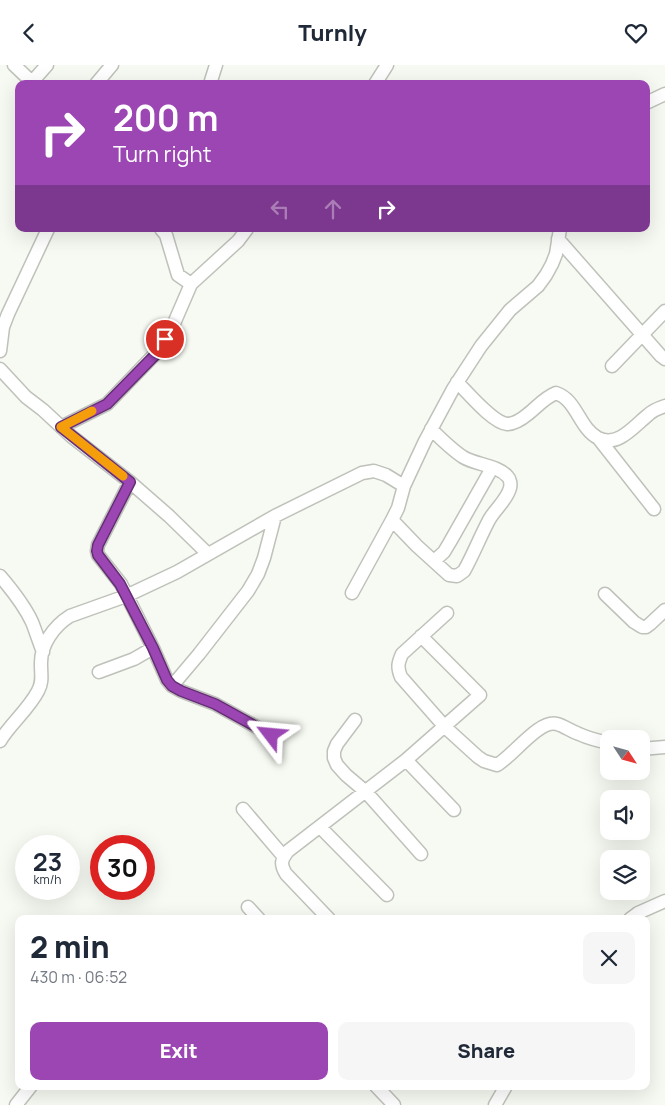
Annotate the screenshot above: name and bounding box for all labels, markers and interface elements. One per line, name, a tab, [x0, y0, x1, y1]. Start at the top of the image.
text: Turnly	[298, 18, 367, 48]
icon: back	[15, 19, 43, 47]
icon: heart	[622, 19, 650, 47]
text: 200 m	[113, 94, 218, 142]
icon: right	[30, 100, 95, 165]
text: Turn right	[113, 139, 211, 169]
icon: left	[266, 195, 294, 223]
icon: ahead	[319, 195, 347, 223]
icon: right	[372, 195, 400, 223]
pin	[144, 318, 186, 360]
icon: arrive	[151, 325, 179, 353]
position arrow	[244, 708, 296, 760]
north arrow	[600, 730, 650, 780]
map controls	[600, 730, 650, 900]
button: sound	[600, 790, 650, 840]
speed limit sign: 30	[90, 835, 155, 900]
text: 23	[33, 844, 62, 879]
button: layers	[600, 850, 650, 900]
text: km/h	[34, 871, 61, 888]
text: 2 min	[30, 926, 110, 967]
button: close	[583, 932, 635, 984]
text: 430 m · 06:52	[30, 966, 127, 988]
button: Exit	[30, 1022, 328, 1080]
button: Share	[338, 1022, 635, 1080]

